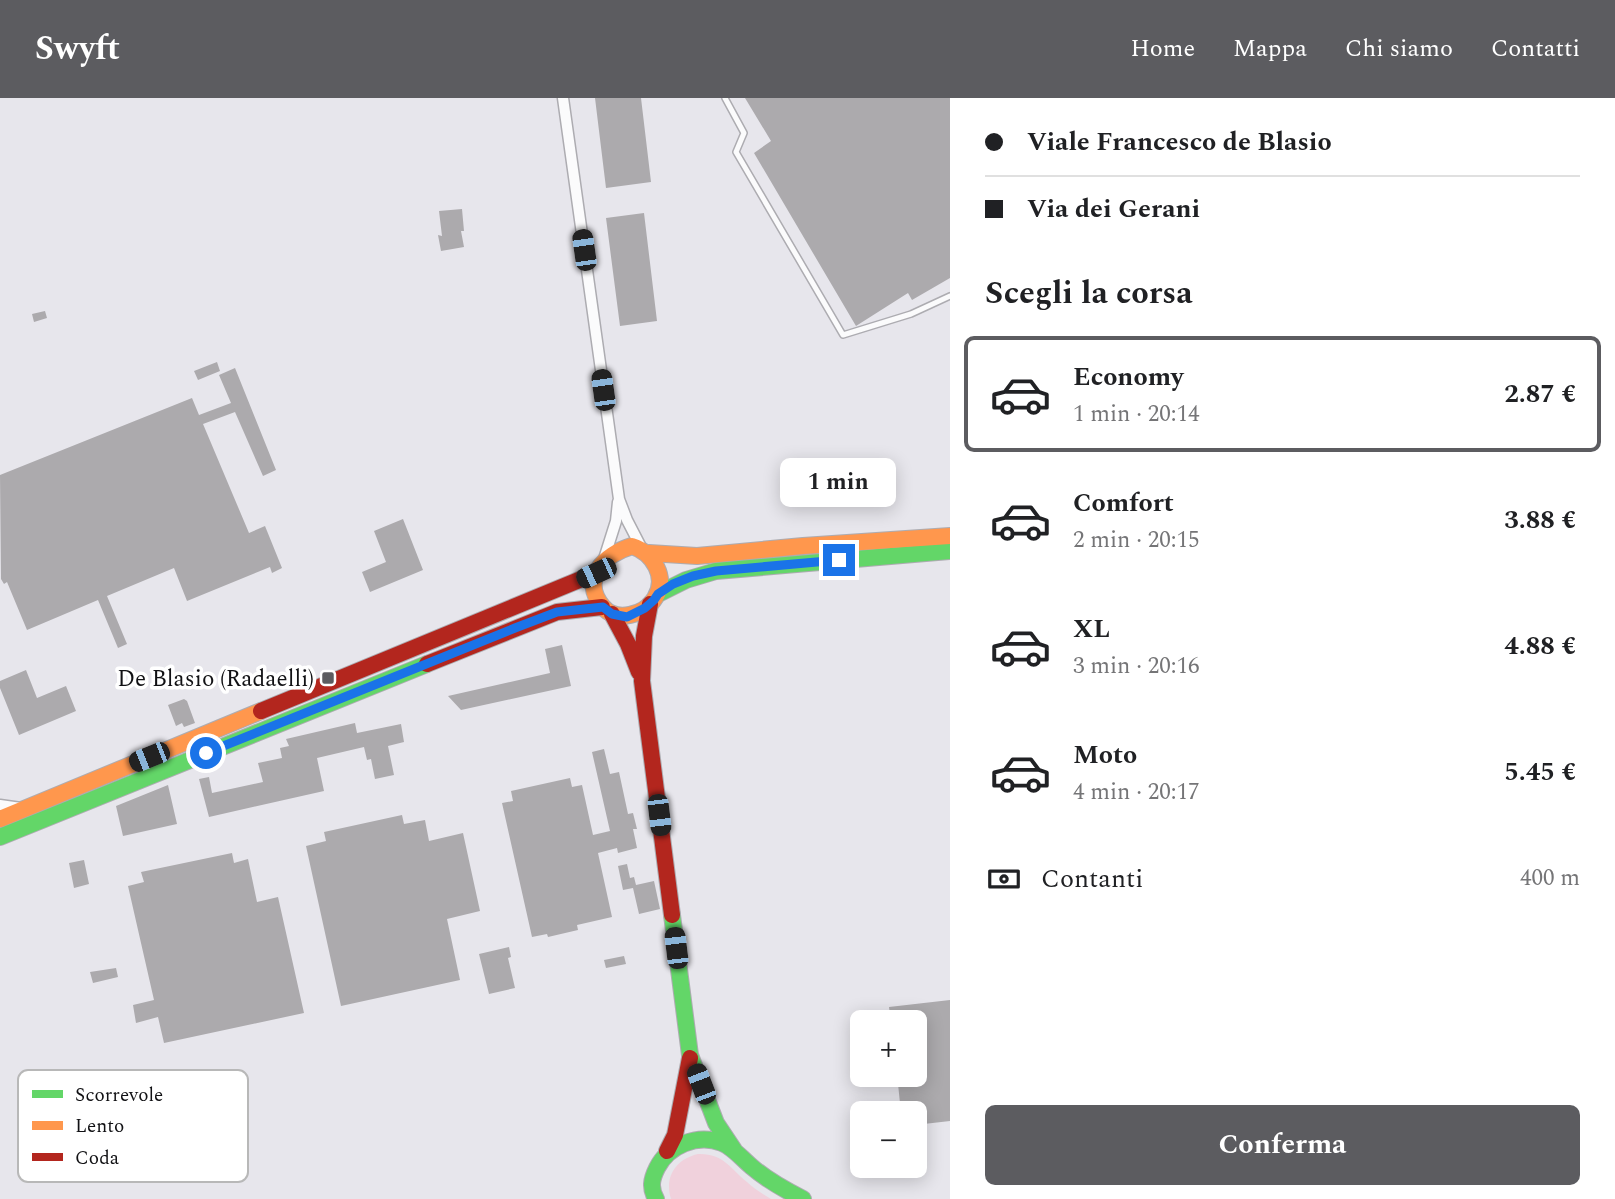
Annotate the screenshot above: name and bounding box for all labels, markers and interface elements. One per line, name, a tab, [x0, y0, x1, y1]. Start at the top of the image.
text: Swyft	[35, 24, 120, 74]
text: Home	[1130, 31, 1195, 67]
text: Mappa	[1233, 31, 1307, 67]
text: Chi siamo	[1345, 31, 1453, 67]
text: Contatti	[1491, 31, 1580, 67]
text: Viale Francesco de Blasio	[1027, 122, 1332, 162]
text: Via dei Gerani	[1027, 189, 1200, 229]
car	[571, 228, 598, 272]
text: Scegli la corsa	[985, 269, 1193, 318]
text: Economy	[1073, 357, 1183, 397]
icon: car	[989, 363, 1052, 426]
car	[590, 368, 617, 412]
text: 2.87 €	[1504, 374, 1576, 414]
text: 1 min · 20:14	[1073, 397, 1200, 432]
callout: 1 min	[781, 458, 897, 508]
text: 1 min	[807, 465, 869, 500]
text: Comfort	[1073, 483, 1174, 523]
icon: car	[989, 489, 1052, 552]
text: 3.88 €	[1504, 500, 1576, 540]
text: 2 min · 20:15	[1073, 523, 1200, 558]
route end	[823, 544, 855, 576]
car	[573, 555, 620, 591]
text: XL	[1073, 609, 1110, 649]
icon: car	[989, 615, 1052, 678]
text: 4.88 €	[1504, 626, 1576, 666]
text: 3 min · 20:16	[1073, 649, 1200, 684]
place label: De Blasio (Radaelli)	[117, 662, 314, 697]
marker: De Blasio (Radaelli)	[320, 670, 336, 686]
text: Moto	[1073, 735, 1137, 775]
route start	[190, 737, 222, 769]
car	[126, 739, 173, 775]
icon: car	[989, 741, 1052, 804]
text: 5.45 €	[1504, 752, 1576, 792]
text: 4 min · 20:17	[1073, 775, 1200, 810]
car	[647, 793, 672, 837]
text: Contanti	[1041, 859, 1143, 899]
icon: cash	[985, 860, 1023, 898]
text: 400 m	[1520, 861, 1580, 896]
car	[664, 926, 689, 970]
map controls	[850, 1010, 927, 1178]
button: +	[850, 1010, 927, 1087]
car	[684, 1061, 719, 1107]
legend	[18, 1070, 248, 1182]
text: Scorrevole	[75, 1081, 163, 1110]
button: −	[850, 1101, 927, 1178]
button: Conferma	[985, 1105, 1580, 1185]
text: Lento	[75, 1112, 124, 1141]
text: Coda	[75, 1144, 120, 1173]

